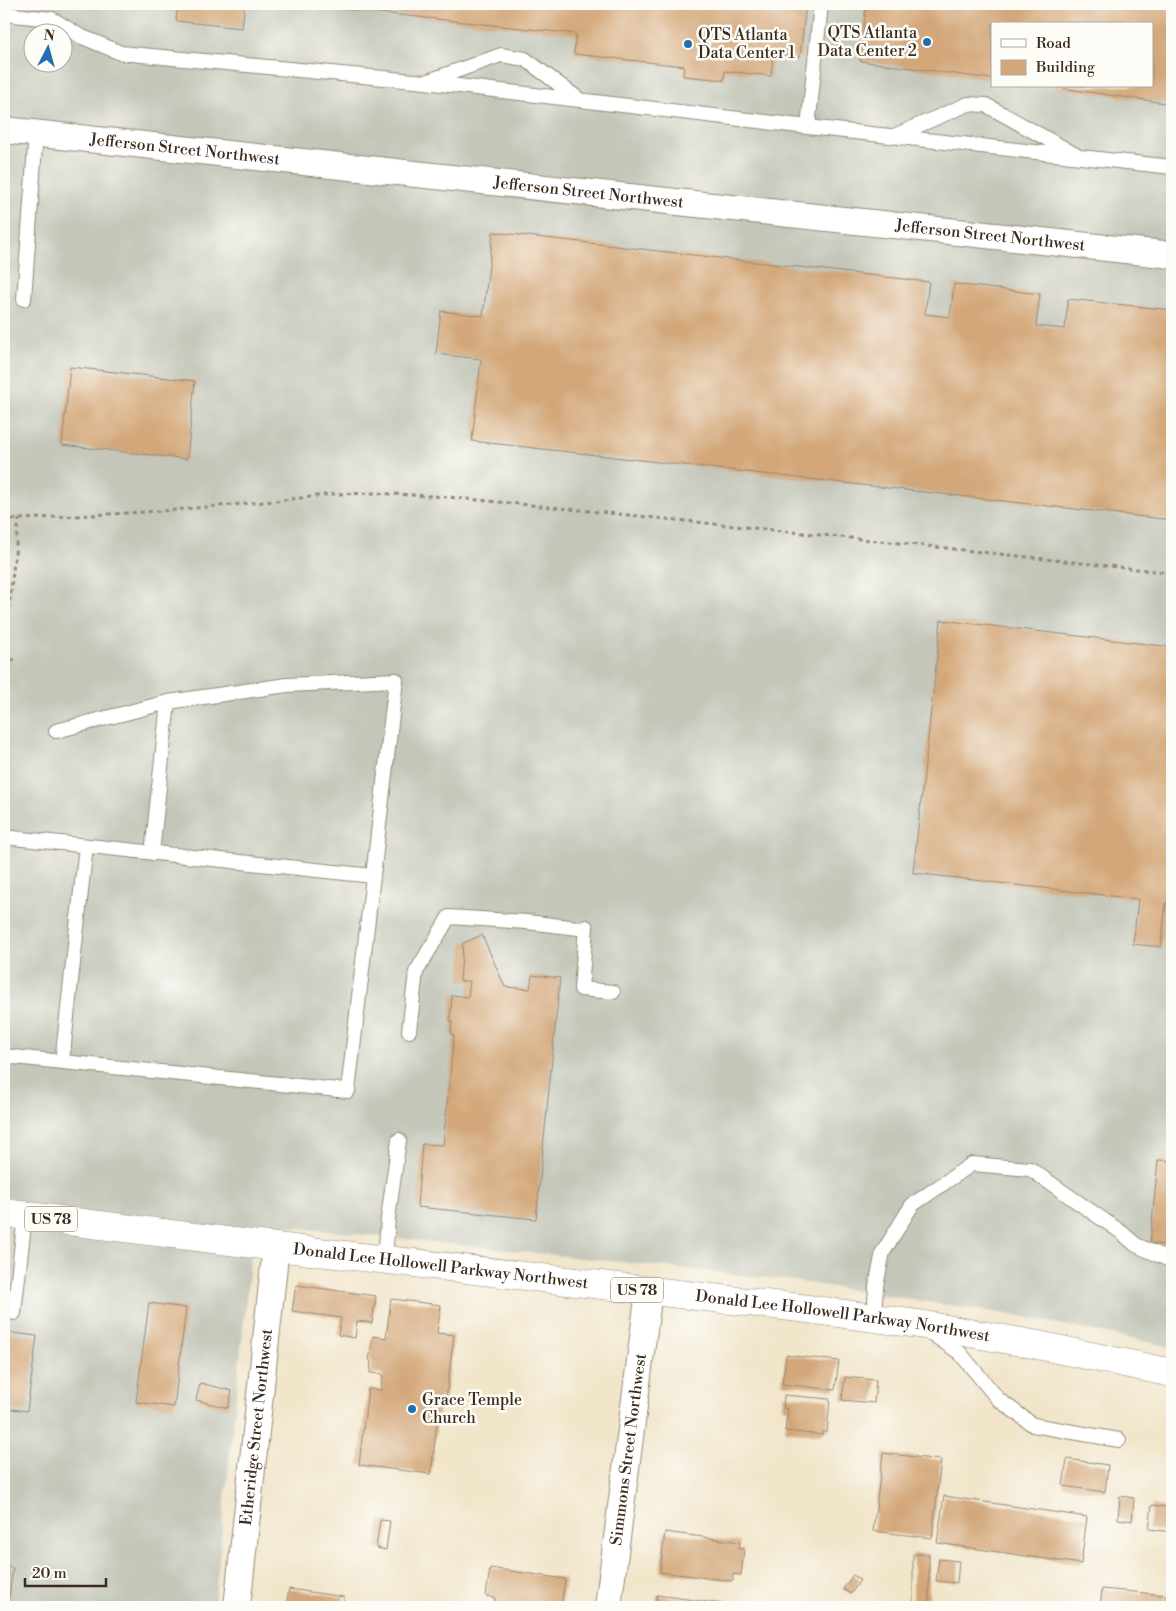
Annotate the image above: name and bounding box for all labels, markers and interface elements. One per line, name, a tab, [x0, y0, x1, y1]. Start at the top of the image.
north arrow	[22, 22, 72, 72]
legend	[991, 22, 1154, 88]
place label: QTS Atlanta Data Center 2	[818, 23, 918, 61]
place label: QTS Atlanta Data Center 1	[698, 25, 795, 63]
text: N	[43, 27, 56, 46]
text: Road	[1036, 34, 1071, 53]
marker: QTS Atlanta Data Center 2	[921, 36, 933, 48]
marker: QTS Atlanta Data Center 1	[682, 38, 694, 50]
text: Building	[1035, 58, 1095, 77]
street label: Jefferson Street Northwest	[88, 129, 281, 170]
street label: Jefferson Street Northwest	[492, 172, 685, 213]
street label: Jefferson Street Northwest	[893, 215, 1087, 256]
road number: US 78	[25, 1206, 77, 1232]
street label: Donald Lee Hollowell Parkway Northwest	[292, 1239, 590, 1293]
road number: US 78	[611, 1278, 663, 1302]
street label: Donald Lee Hollowell Parkway Northwest	[694, 1286, 992, 1346]
street label: Etheridge Street Northwest	[236, 1327, 277, 1526]
street label: Simmons Street Northwest	[606, 1352, 651, 1547]
place label: Grace Temple Church	[422, 1390, 522, 1428]
marker: Grace Temple Church	[406, 1403, 418, 1415]
scale bar	[25, 1556, 106, 1588]
text: 20 m	[32, 1564, 67, 1583]

